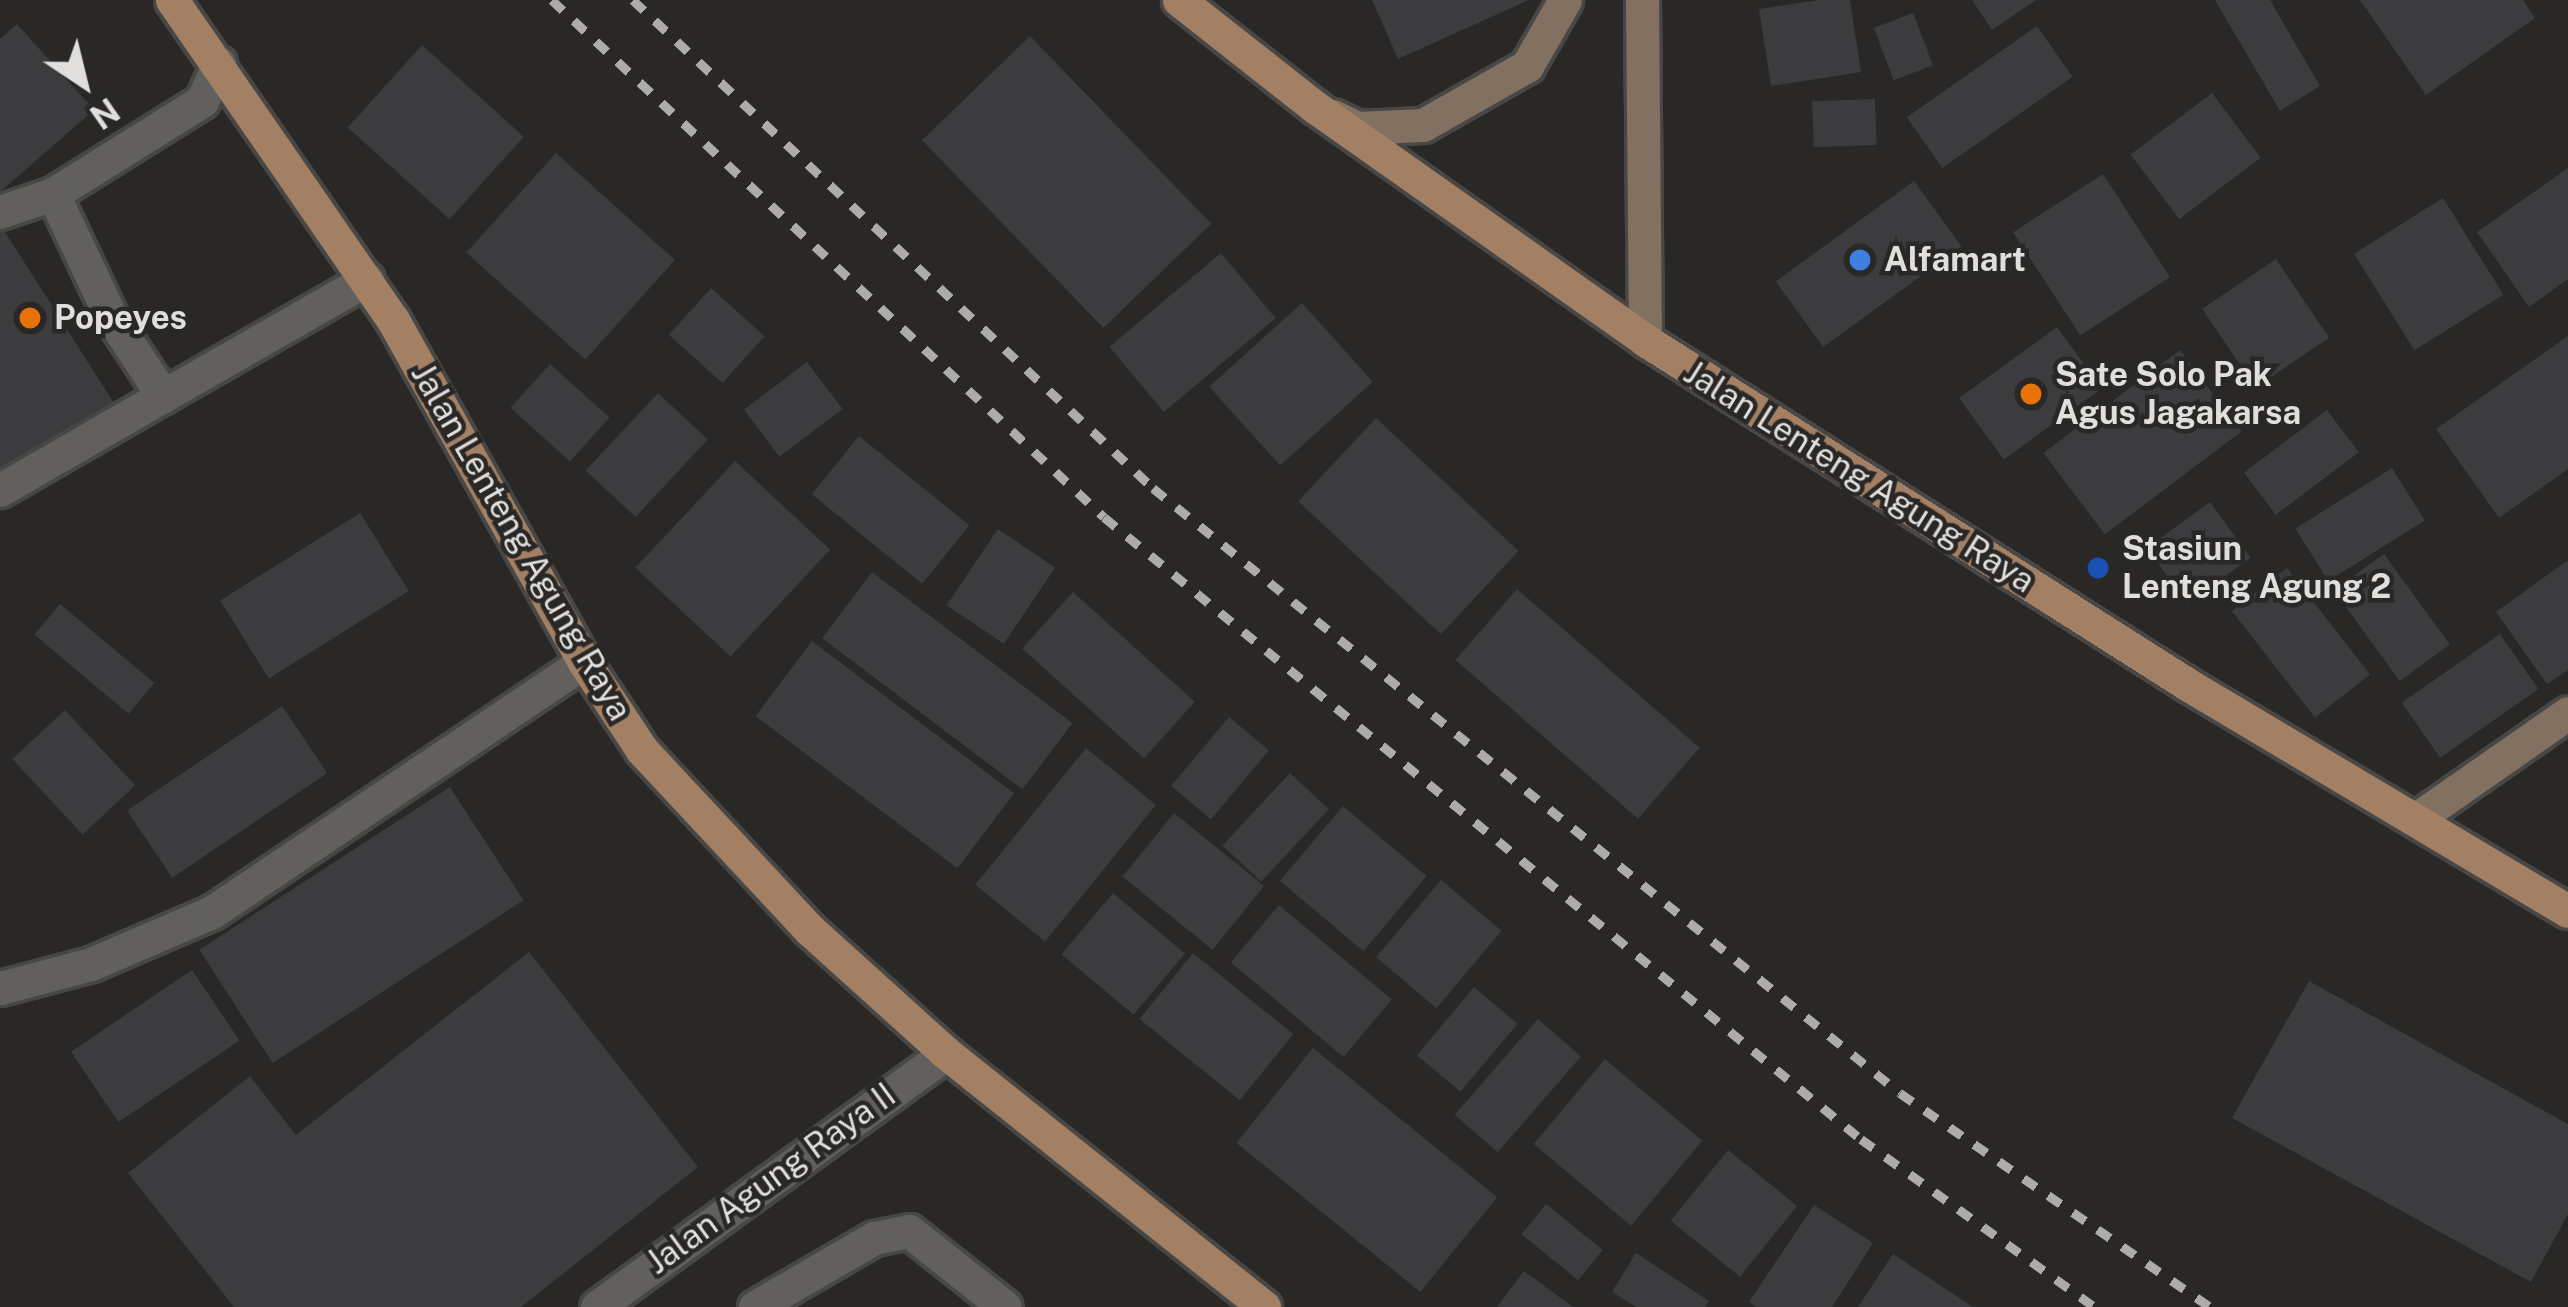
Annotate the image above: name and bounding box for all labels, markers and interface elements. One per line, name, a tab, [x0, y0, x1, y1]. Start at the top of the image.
north arrow	[24, 24, 144, 144]
text: N	[83, 91, 126, 136]
place label: Alfamart	[1884, 240, 2026, 280]
marker: Alfamart	[1847, 247, 1873, 273]
place label: Popeyes	[54, 298, 187, 338]
marker: Popeyes	[17, 305, 43, 331]
street label: Jalan Lenteng Agung Raya	[1677, 353, 2041, 601]
place label: Sate Solo Pak Agus Jagakarsa	[2055, 355, 2301, 433]
street label: Jalan Lenteng Agung Raya	[402, 357, 640, 727]
marker: Sate Solo Pak Agus Jagakarsa	[2018, 381, 2044, 407]
place label: Stasiun Lenteng Agung 2	[2122, 529, 2391, 607]
marker: Stasiun Lenteng Agung 2	[2085, 555, 2111, 581]
street label: Jalan Agung Raya II	[639, 1075, 903, 1283]

